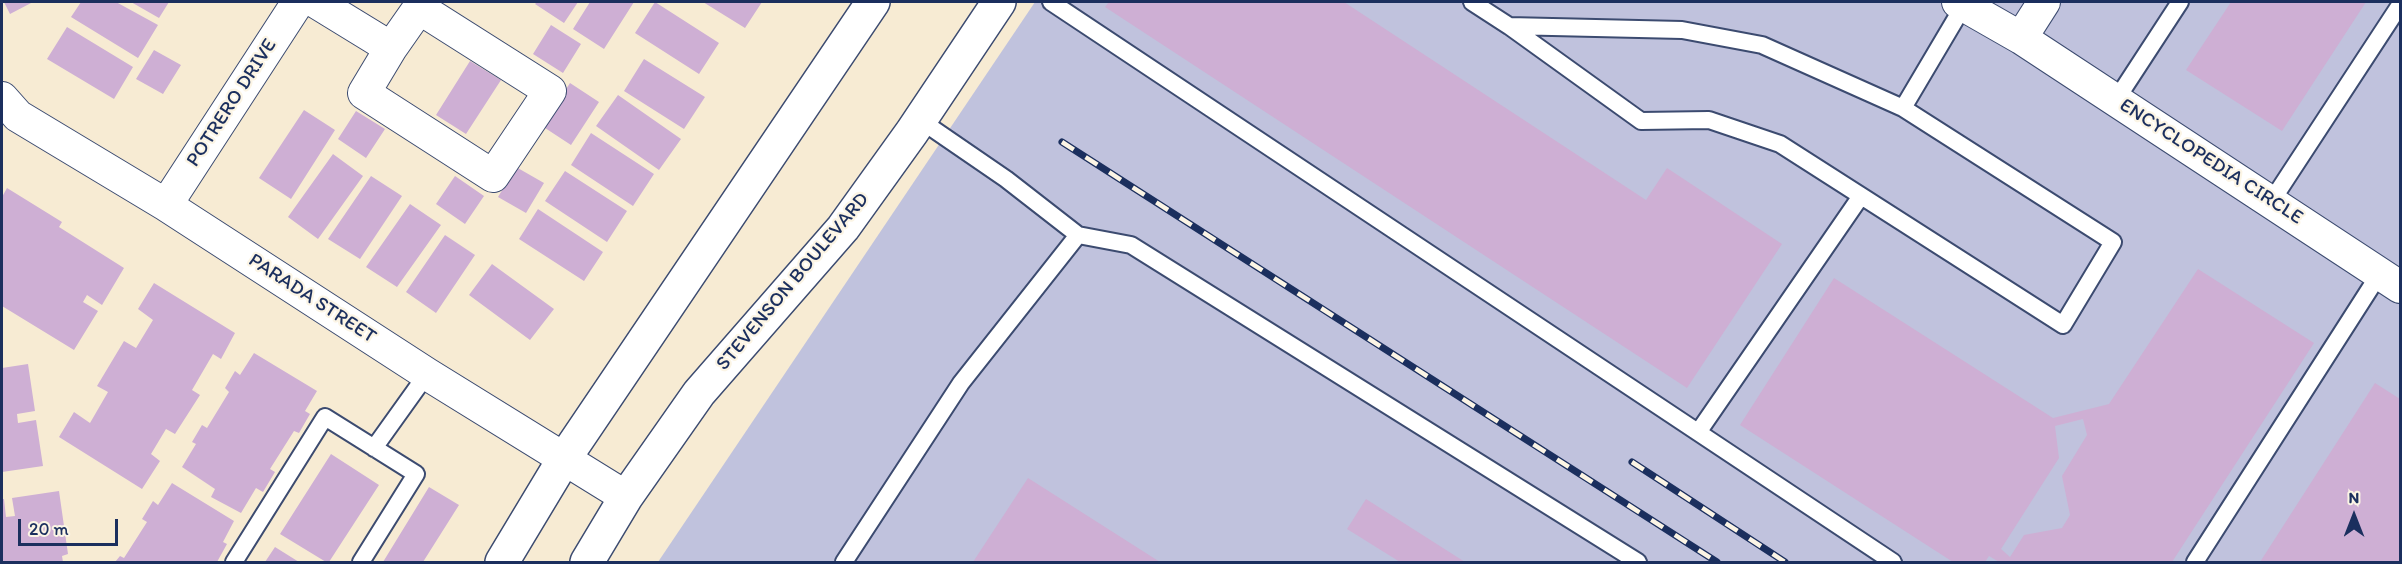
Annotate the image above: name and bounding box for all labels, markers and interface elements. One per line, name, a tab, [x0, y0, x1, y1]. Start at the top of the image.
street label: POTRERO DRIVE	[182, 35, 282, 171]
street label: ENCYCLOPEDIA CIRCLE	[2115, 94, 2307, 230]
street label: STEVENSON BOULEVARD	[712, 188, 874, 376]
street label: PARADA STREET	[244, 249, 380, 349]
north arrow	[2324, 486, 2384, 546]
text: N	[2349, 488, 2359, 507]
scale bar	[21, 507, 122, 545]
text: 20 m	[29, 518, 69, 540]

